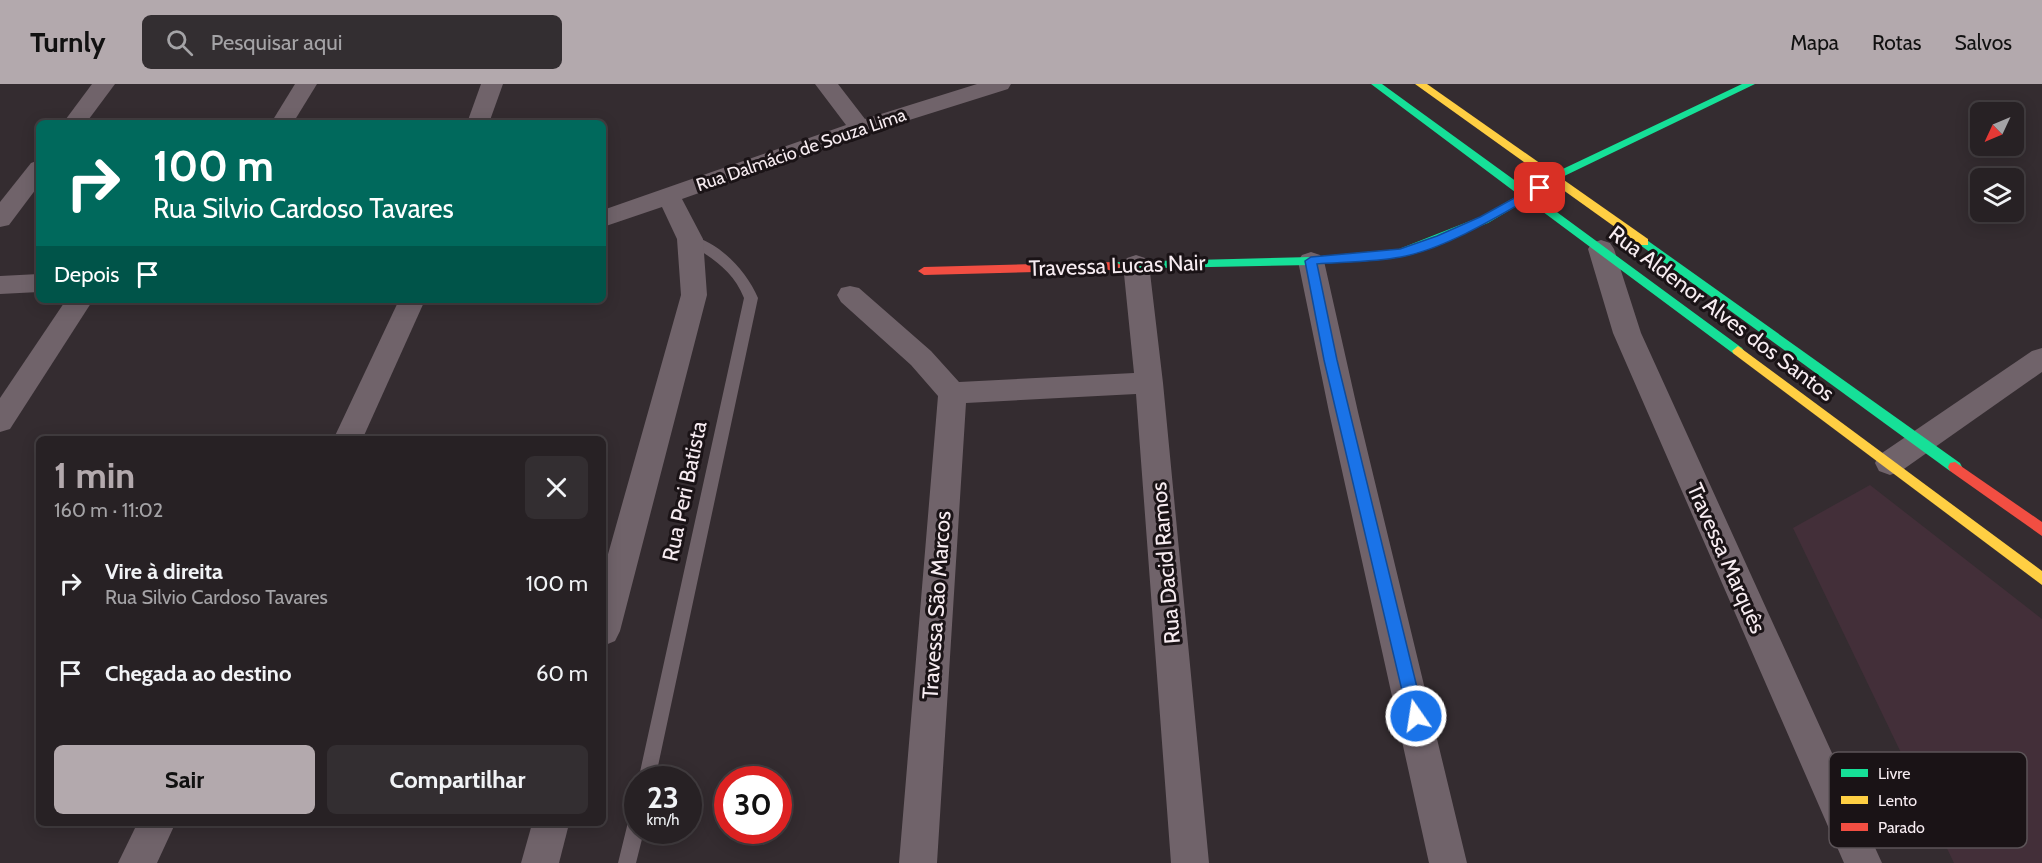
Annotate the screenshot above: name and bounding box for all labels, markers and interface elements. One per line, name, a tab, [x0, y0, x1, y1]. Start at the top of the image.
search box	[142, 15, 562, 69]
text: Turnly	[30, 25, 106, 59]
icon: search	[163, 26, 196, 59]
text: Pesquisar aqui	[211, 29, 342, 56]
text: Mapa	[1790, 30, 1839, 55]
text: Rotas	[1872, 30, 1921, 55]
text: Salvos	[1954, 30, 2012, 55]
north arrow	[1970, 102, 2024, 156]
map controls	[1970, 102, 2024, 222]
street label: Rua Dalmácio de Souza Lima	[693, 104, 909, 196]
text: 100 m	[153, 140, 274, 192]
icon: right	[54, 144, 132, 222]
pin	[1514, 162, 1565, 213]
button: layers	[1970, 168, 2024, 222]
icon: arrive	[1523, 171, 1556, 204]
text: Rua Silvio Cardoso Tavares	[153, 192, 454, 225]
street label: Rua Aldenor Alves dos Santos	[1604, 220, 1840, 407]
street label: Travessa Lucas Nair	[1028, 249, 1206, 282]
icon: arrive	[131, 258, 164, 291]
text: Depois	[54, 261, 119, 288]
street label: Rua Peri Batista	[656, 418, 713, 564]
text: 1 min	[54, 453, 135, 497]
button: close	[525, 456, 588, 519]
street label: Travessa Marquês	[1681, 479, 1772, 637]
street label: Rua Dacid Ramos	[1145, 481, 1186, 645]
text: 160 m · 11:02	[54, 498, 163, 522]
street label: Travessa São Marcos	[916, 510, 957, 700]
text: Vire à direita	[105, 558, 223, 585]
icon: right	[54, 567, 87, 600]
text: 100 m	[526, 570, 588, 597]
text: Rua Silvio Cardoso Tavares	[105, 585, 328, 609]
icon: arrive	[54, 657, 87, 690]
text: Chegada ao destino	[105, 660, 291, 687]
text: 60 m	[536, 660, 588, 687]
position arrow	[1384, 684, 1448, 748]
button: Sair	[54, 745, 315, 814]
button: Compartilhar	[327, 745, 588, 814]
legend	[1829, 752, 2027, 848]
text: Livre	[1878, 764, 1910, 783]
speed limit sign: 30	[714, 766, 792, 844]
text: 23	[647, 779, 679, 816]
text: Lento	[1878, 791, 1917, 810]
text: km/h	[647, 811, 679, 829]
text: Parado	[1878, 818, 1925, 837]

